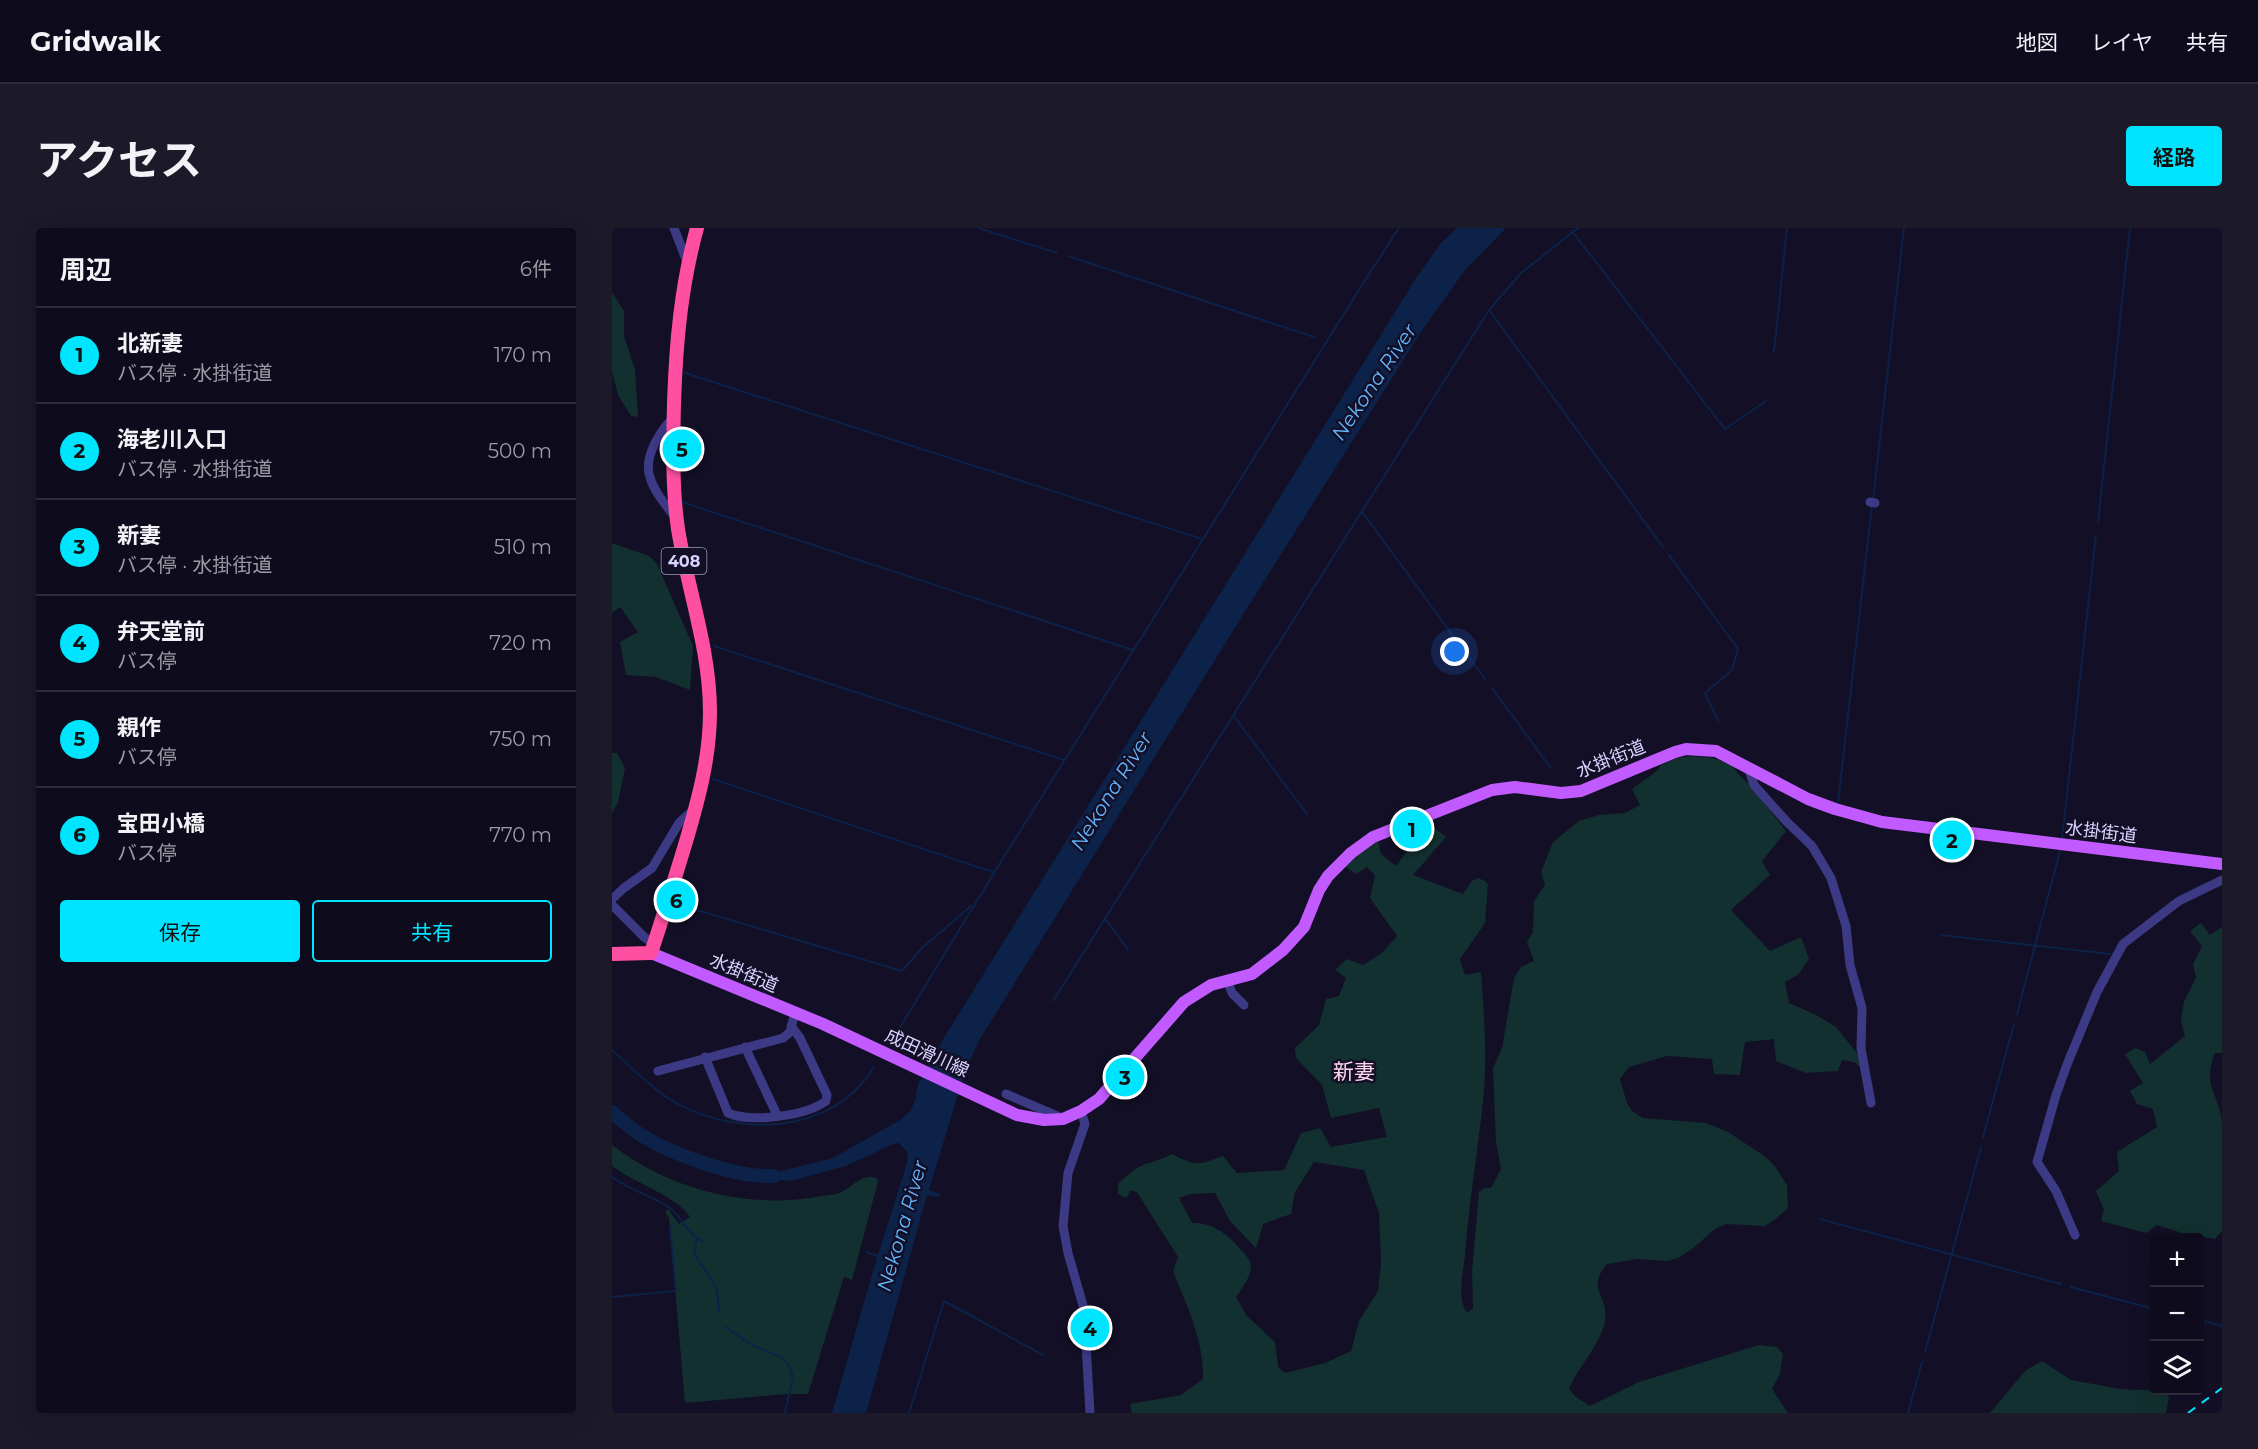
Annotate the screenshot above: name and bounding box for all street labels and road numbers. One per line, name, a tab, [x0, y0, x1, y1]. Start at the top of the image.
road number: 408	[662, 548, 706, 574]
street label: 水掛街道	[1574, 735, 1648, 783]
street label: 水掛街道	[2064, 817, 2138, 847]
street label: 水掛街道	[707, 949, 781, 997]
street label: 成田滑川線	[882, 1024, 972, 1082]

